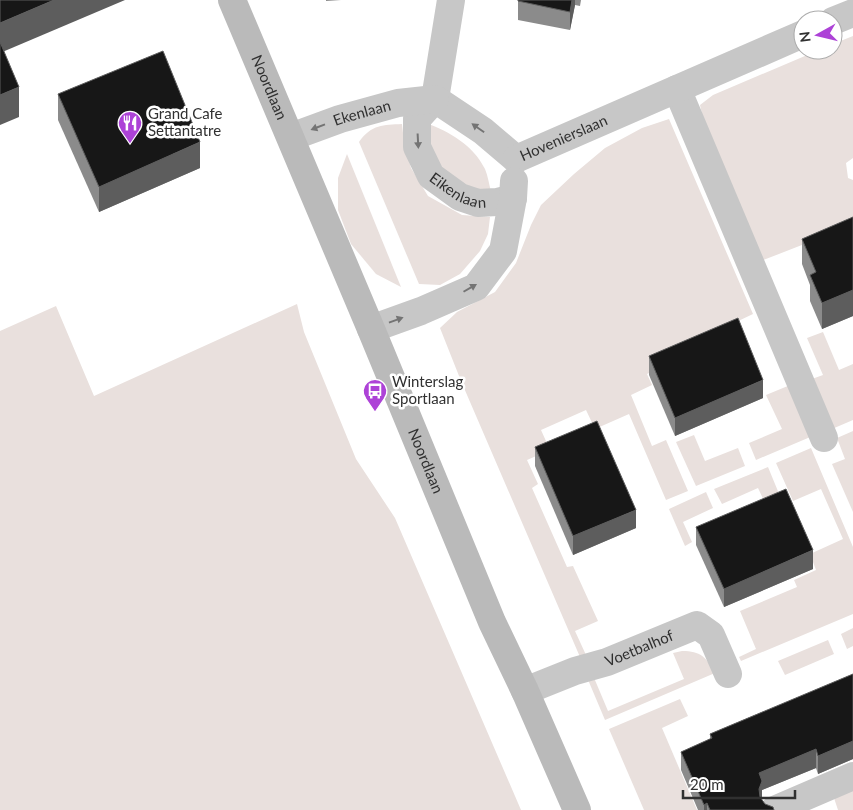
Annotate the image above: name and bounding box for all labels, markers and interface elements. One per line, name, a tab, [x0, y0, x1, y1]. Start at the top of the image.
north arrow	[793, 10, 843, 60]
text: N	[795, 30, 814, 43]
street label: Noordlaan	[248, 52, 292, 122]
street label: Ekenlaan	[330, 95, 393, 129]
place label: Grand Cafe Settantatre	[148, 104, 223, 139]
restaurant icon: Grand Cafe Settantatre	[117, 110, 143, 144]
street label: Hovenierslaan	[517, 110, 610, 164]
one-way arrow	[310, 123, 325, 131]
one-way arrow	[472, 123, 485, 133]
one-way arrow	[414, 133, 422, 149]
street label: Eikenlaan	[427, 168, 487, 211]
one-way arrow	[463, 284, 478, 292]
one-way arrow	[389, 316, 404, 324]
place label: Winterslag Sportlaan	[392, 372, 464, 407]
bus stop icon: Winterslag Sportlaan	[362, 378, 388, 412]
street label: Noordlaan	[405, 425, 448, 496]
street label: Voetbalhof	[602, 625, 676, 670]
scale bar	[683, 768, 796, 800]
text: 20 m	[690, 775, 724, 793]

